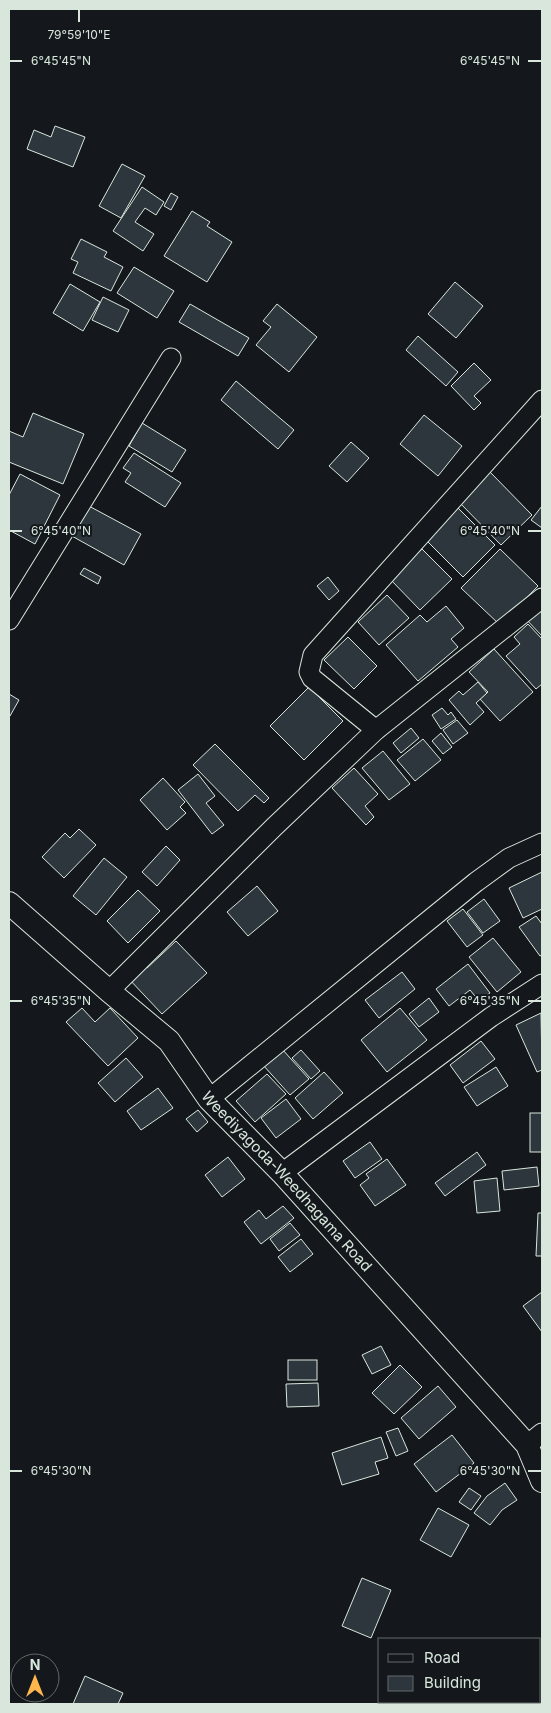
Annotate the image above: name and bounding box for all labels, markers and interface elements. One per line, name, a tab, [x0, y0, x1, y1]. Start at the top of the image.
text: 79°59'10"E	[47, 27, 111, 42]
text: 6°45'45"N	[31, 53, 91, 68]
text: 6°45'45"N	[460, 53, 520, 68]
text: 6°45'40"N	[31, 523, 91, 538]
text: 6°45'40"N	[460, 523, 520, 538]
text: 6°45'35"N	[31, 993, 91, 1008]
text: 6°45'35"N	[460, 993, 520, 1008]
street label: Weediyagoda-Weedhagama Road	[198, 1087, 376, 1275]
text: 6°45'30"N	[31, 1463, 91, 1478]
text: 6°45'30"N	[460, 1463, 520, 1478]
legend	[378, 1638, 541, 1703]
text: Road	[424, 1648, 460, 1667]
north arrow	[10, 1653, 60, 1703]
text: N	[30, 1656, 40, 1673]
text: Building	[424, 1673, 481, 1692]

